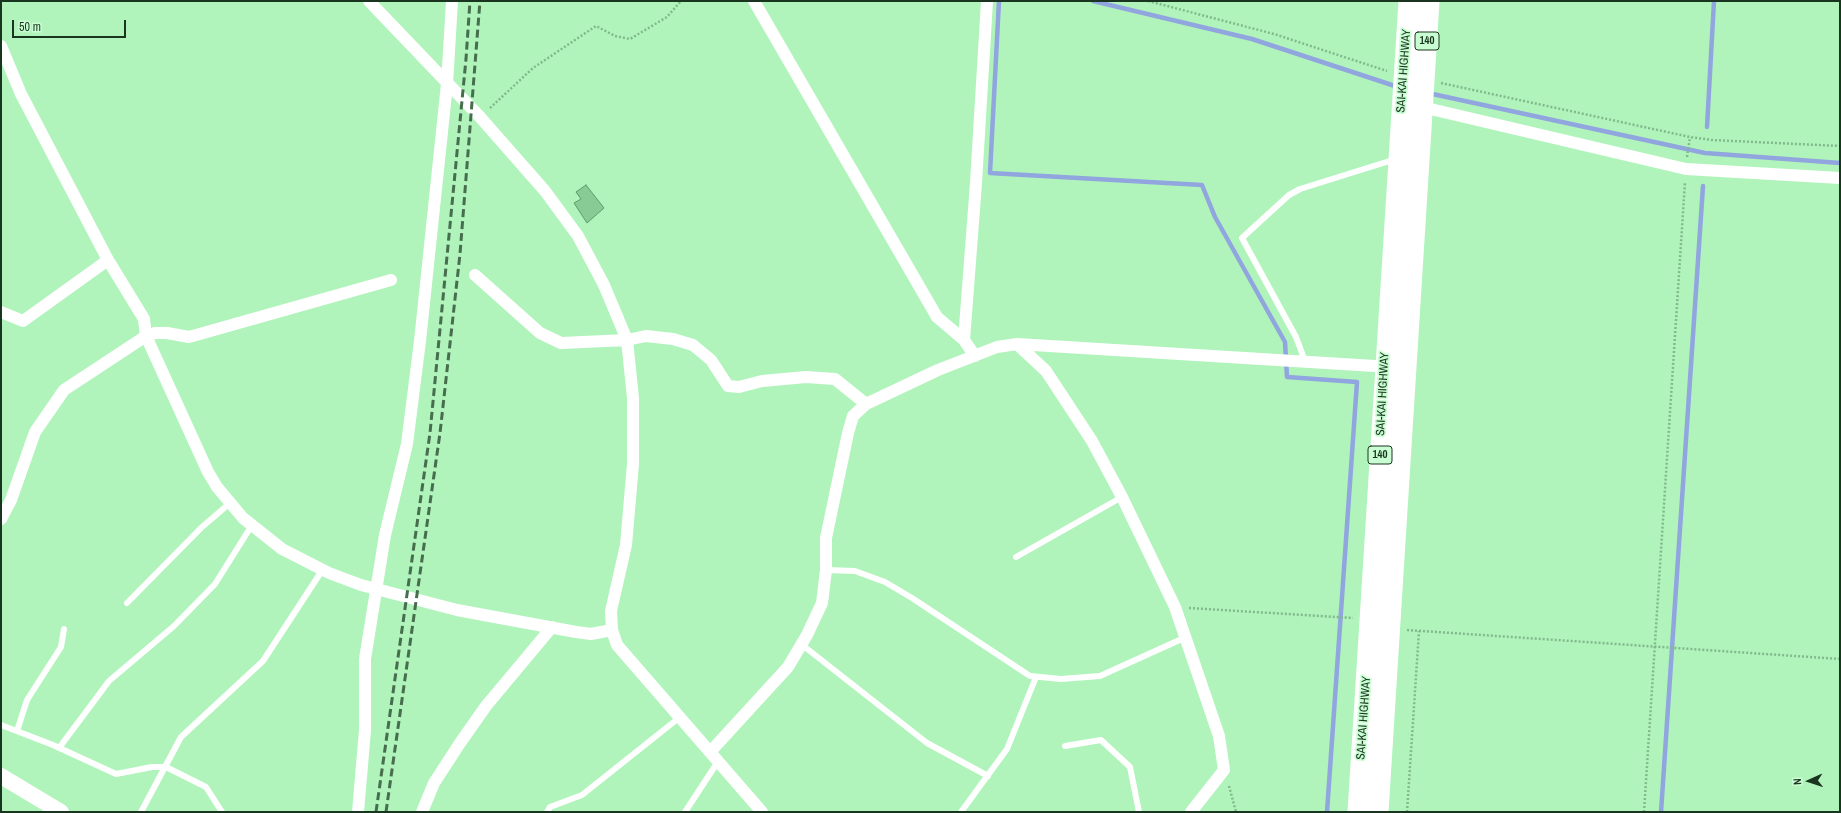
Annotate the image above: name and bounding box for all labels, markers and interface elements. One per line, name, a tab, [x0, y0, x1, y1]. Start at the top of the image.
scale bar	[14, 12, 128, 38]
text: 50 m	[19, 19, 41, 35]
street label: SAI-KAI HIGHWAY	[1394, 29, 1414, 113]
road number: 140	[1415, 32, 1439, 50]
street label: SAI-KAI HIGHWAY	[1374, 352, 1392, 436]
road number: 140	[1368, 446, 1392, 464]
street label: SAI-KAI HIGHWAY	[1354, 676, 1374, 760]
north arrow	[1789, 761, 1829, 801]
text: N	[1790, 778, 1804, 785]

